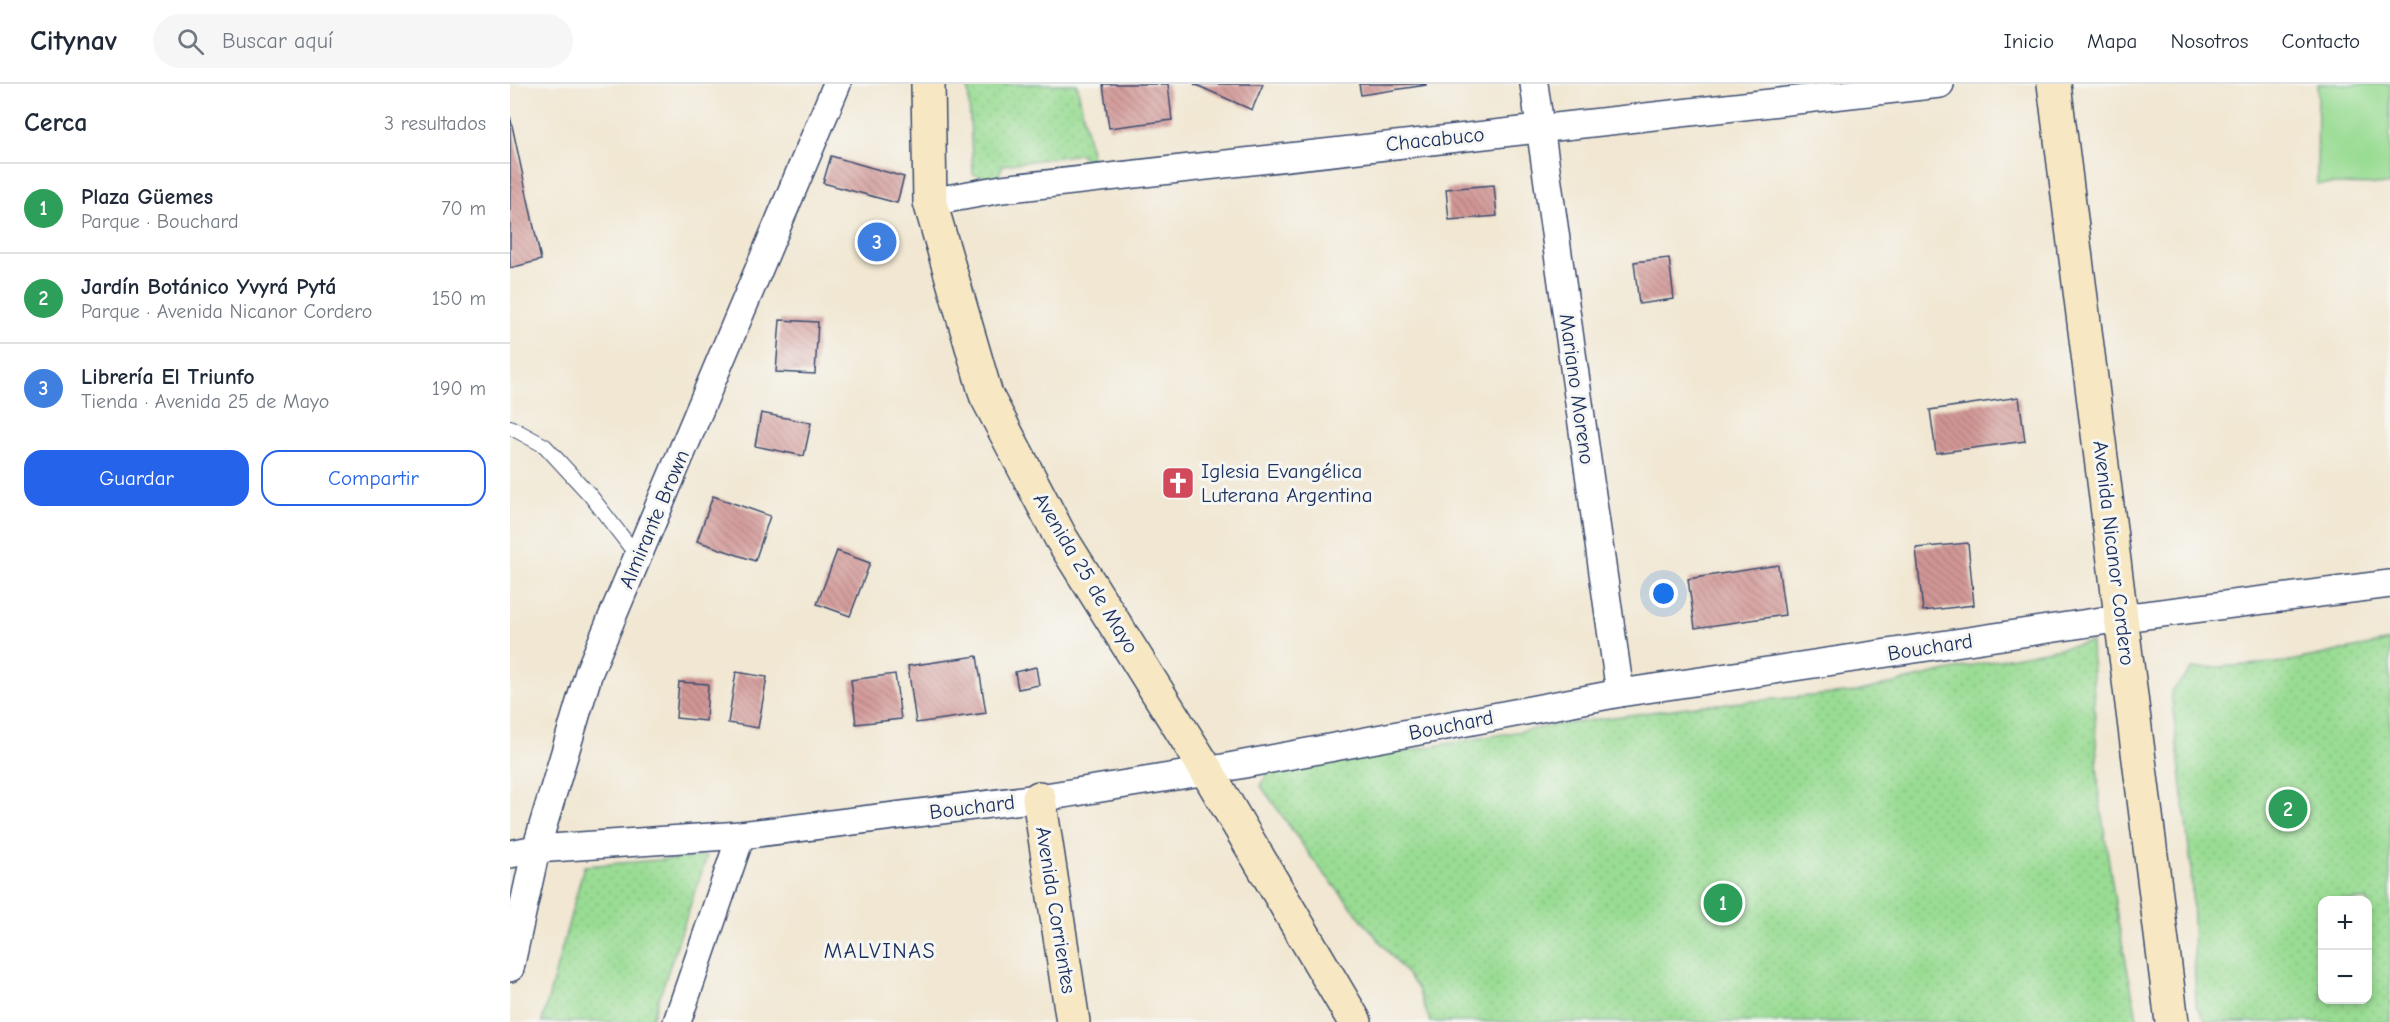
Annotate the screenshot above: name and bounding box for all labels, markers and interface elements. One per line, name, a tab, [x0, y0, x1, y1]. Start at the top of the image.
search box	[153, 14, 573, 68]
text: Citynav	[30, 25, 117, 57]
icon: search	[174, 25, 207, 58]
text: Buscar aquí	[222, 28, 333, 54]
text: Inicio	[2003, 29, 2054, 53]
text: Mapa	[2087, 29, 2137, 53]
text: Nosotros	[2170, 29, 2249, 53]
text: Contacto	[2282, 29, 2360, 53]
text: Cerca	[24, 108, 88, 138]
text: 3 resultados	[384, 112, 486, 135]
street label: Chacabuco	[1384, 122, 1486, 156]
text: Plaza Güemes	[81, 184, 213, 210]
text: 1	[40, 197, 47, 220]
text: 70 m	[441, 197, 486, 220]
text: Parque · Bouchard	[81, 210, 239, 233]
pin: 3	[858, 220, 896, 264]
text: Jardín Botánico Yvyrá Pytá	[81, 274, 336, 300]
text: 2	[39, 287, 48, 310]
text: 150 m	[432, 287, 486, 310]
text: Parque · Avenida Nicanor Cordero	[81, 300, 372, 323]
street label: Mariano Moreno	[1555, 312, 1599, 466]
text: Librería El Triunfo	[81, 364, 255, 390]
text: 3	[39, 377, 48, 400]
text: 190 m	[432, 377, 486, 400]
text: Tienda · Avenida 25 de Mayo	[81, 390, 329, 413]
street label: Avenida Nicanor Cordero	[2088, 439, 2140, 667]
street label: Almirante Brown	[614, 446, 694, 592]
button: Guardar	[24, 450, 249, 506]
button: Compartir	[261, 450, 486, 506]
place label: Iglesia Evangélica Luterana Argentina	[1201, 459, 1373, 507]
church icon: Iglesia Evangélica Luterana Argentina	[1160, 465, 1196, 501]
street label: Avenida 25 de Mayo	[1029, 488, 1143, 658]
your location	[1649, 579, 1678, 608]
street label: Bouchard	[1886, 628, 1974, 666]
street label: Bouchard	[1407, 705, 1495, 745]
pin: 2	[2268, 786, 2308, 832]
street label: Bouchard	[928, 790, 1016, 824]
street label: Avenida Corrientes	[1031, 825, 1081, 995]
pin: 1	[1704, 880, 1742, 926]
map controls	[2318, 896, 2372, 1004]
button: +	[2318, 896, 2372, 950]
district label: MALVINAS	[824, 938, 936, 964]
button: −	[2318, 950, 2372, 1004]

